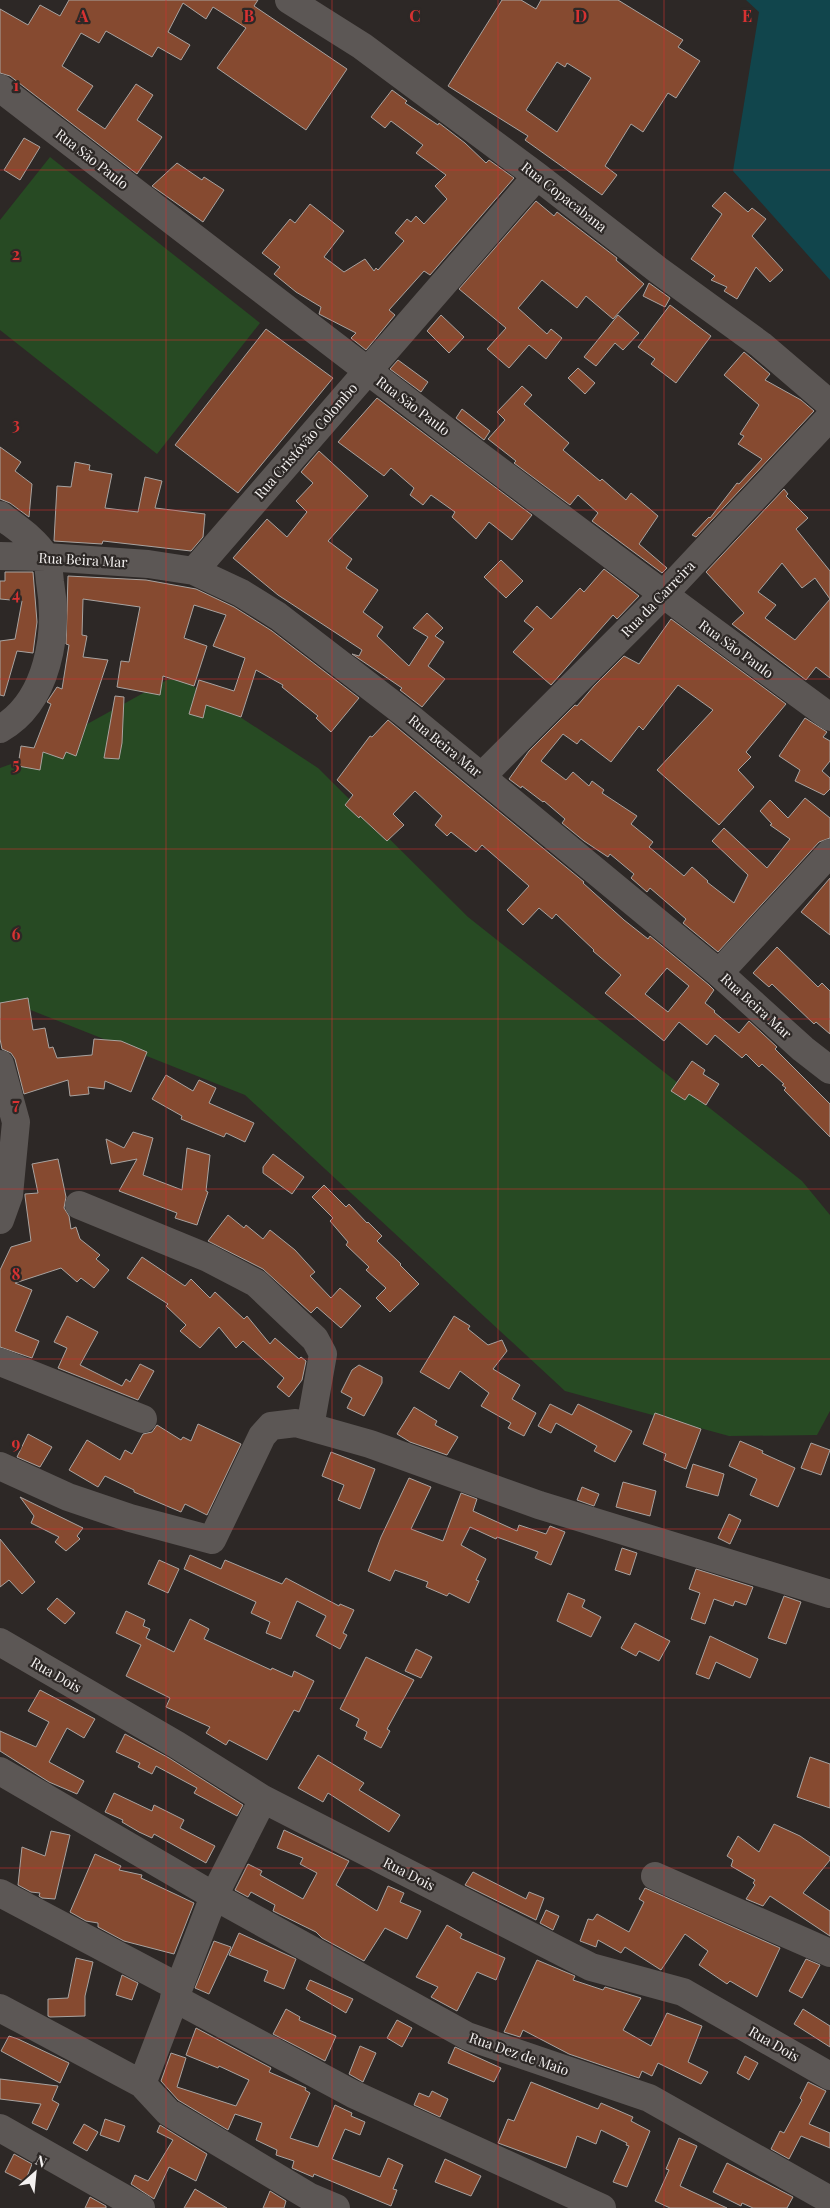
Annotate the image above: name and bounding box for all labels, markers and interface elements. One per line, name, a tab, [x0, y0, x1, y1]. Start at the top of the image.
text: A	[77, 5, 89, 26]
text: B	[244, 5, 255, 26]
text: C	[409, 5, 421, 26]
text: D	[575, 5, 587, 26]
text: E	[742, 5, 752, 26]
text: 1	[13, 74, 19, 95]
street label: Rua São Paulo	[52, 124, 133, 193]
street label: Rua Copacabana	[518, 157, 611, 236]
text: 2	[12, 243, 20, 264]
street label: Rua São Paulo	[372, 372, 454, 440]
street label: Rua Cristóvão Colombo	[250, 378, 361, 503]
text: 3	[12, 413, 20, 434]
street label: Rua Beira Mar	[38, 548, 129, 571]
street label: Rua da Carreira	[616, 556, 699, 641]
text: 4	[12, 583, 20, 604]
street label: Rua São Paulo	[695, 615, 778, 682]
street label: Rua Beira Mar	[405, 710, 487, 782]
text: 5	[12, 753, 20, 774]
text: 6	[12, 923, 21, 944]
street label: Rua Beira Mar	[717, 969, 796, 1043]
text: 7	[12, 1093, 20, 1114]
text: 8	[12, 1263, 21, 1284]
text: 9	[12, 1432, 21, 1453]
street label: Rua Dois	[27, 1652, 85, 1697]
street label: Rua Dois	[380, 1852, 438, 1895]
street label: Rua Dois	[745, 2021, 803, 2066]
street label: Rua Dez de Maio	[467, 2028, 572, 2080]
north arrow	[10, 2148, 60, 2198]
text: N	[32, 2150, 50, 2172]

